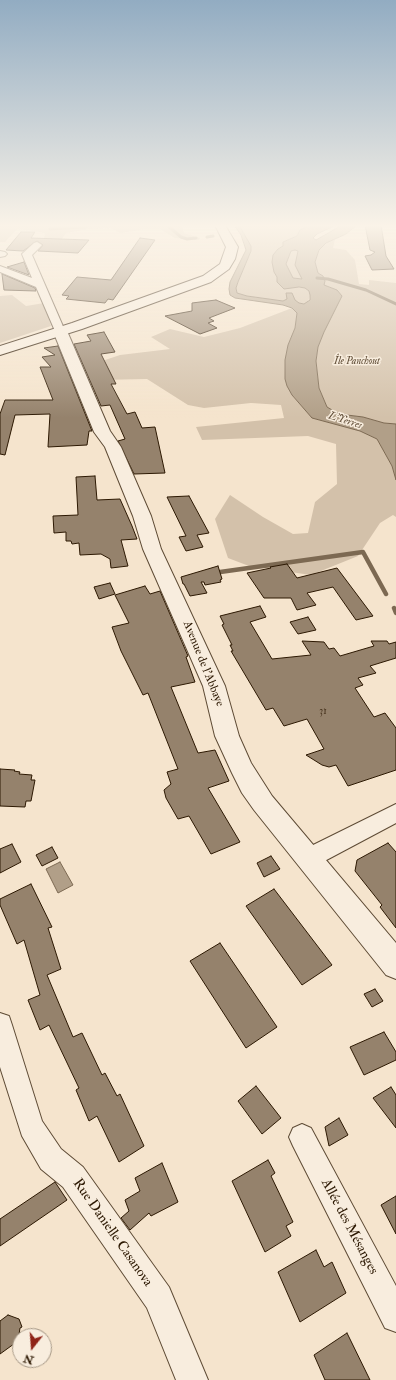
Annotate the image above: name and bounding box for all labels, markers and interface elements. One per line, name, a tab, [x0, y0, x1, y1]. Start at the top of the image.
park label: Île Panchout	[334, 356, 380, 368]
water label: L'Yerres	[326, 409, 364, 433]
street label: Avenue de l'Abbaye	[179, 619, 227, 709]
house number: 31	[319, 706, 327, 718]
street label: Rue Danielle Casanova	[68, 1176, 156, 1290]
street label: Allée des Mésanges	[317, 1176, 381, 1278]
north arrow	[12, 1328, 52, 1368]
text: N	[22, 1351, 35, 1367]

